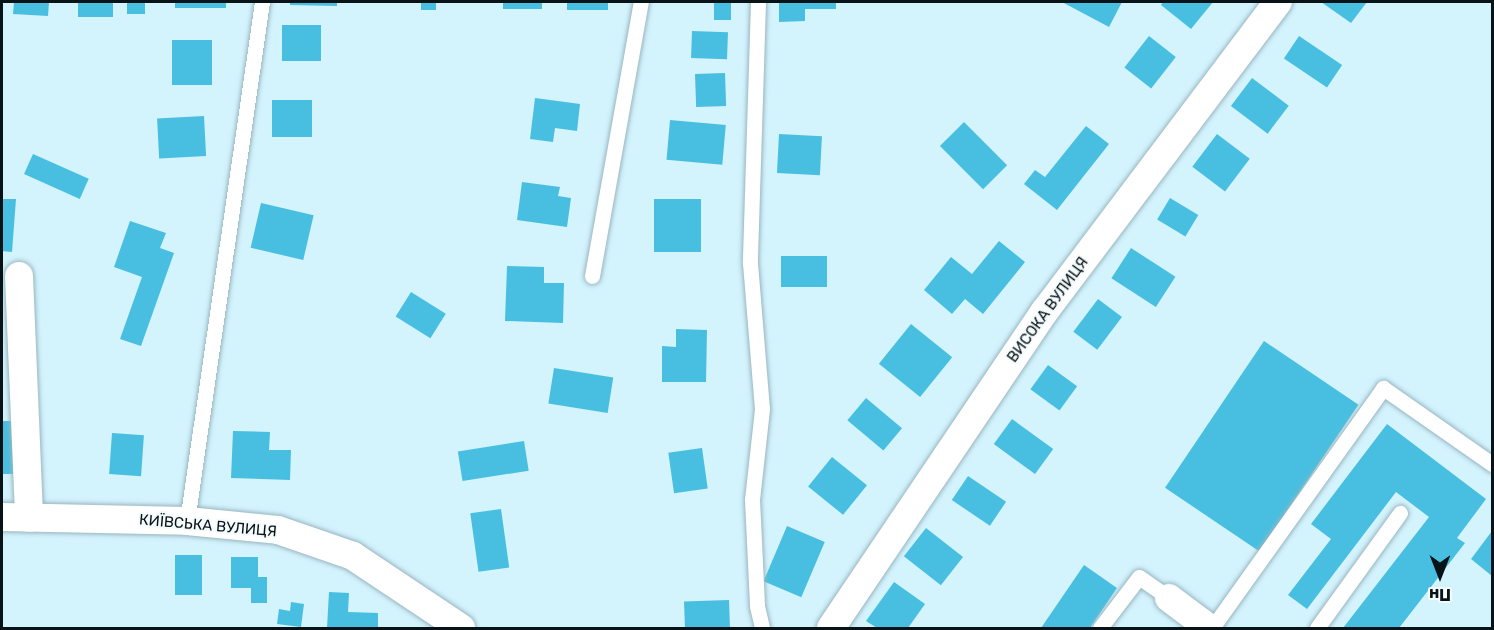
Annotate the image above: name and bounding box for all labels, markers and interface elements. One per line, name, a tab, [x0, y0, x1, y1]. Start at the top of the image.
street label: ВИСОКА ВУЛИЦЯ	[1004, 254, 1092, 366]
street label: КИЇВСЬКА ВУЛИЦЯ	[138, 511, 278, 541]
north arrow	[1410, 546, 1470, 606]
text: Пн	[1429, 585, 1451, 604]

